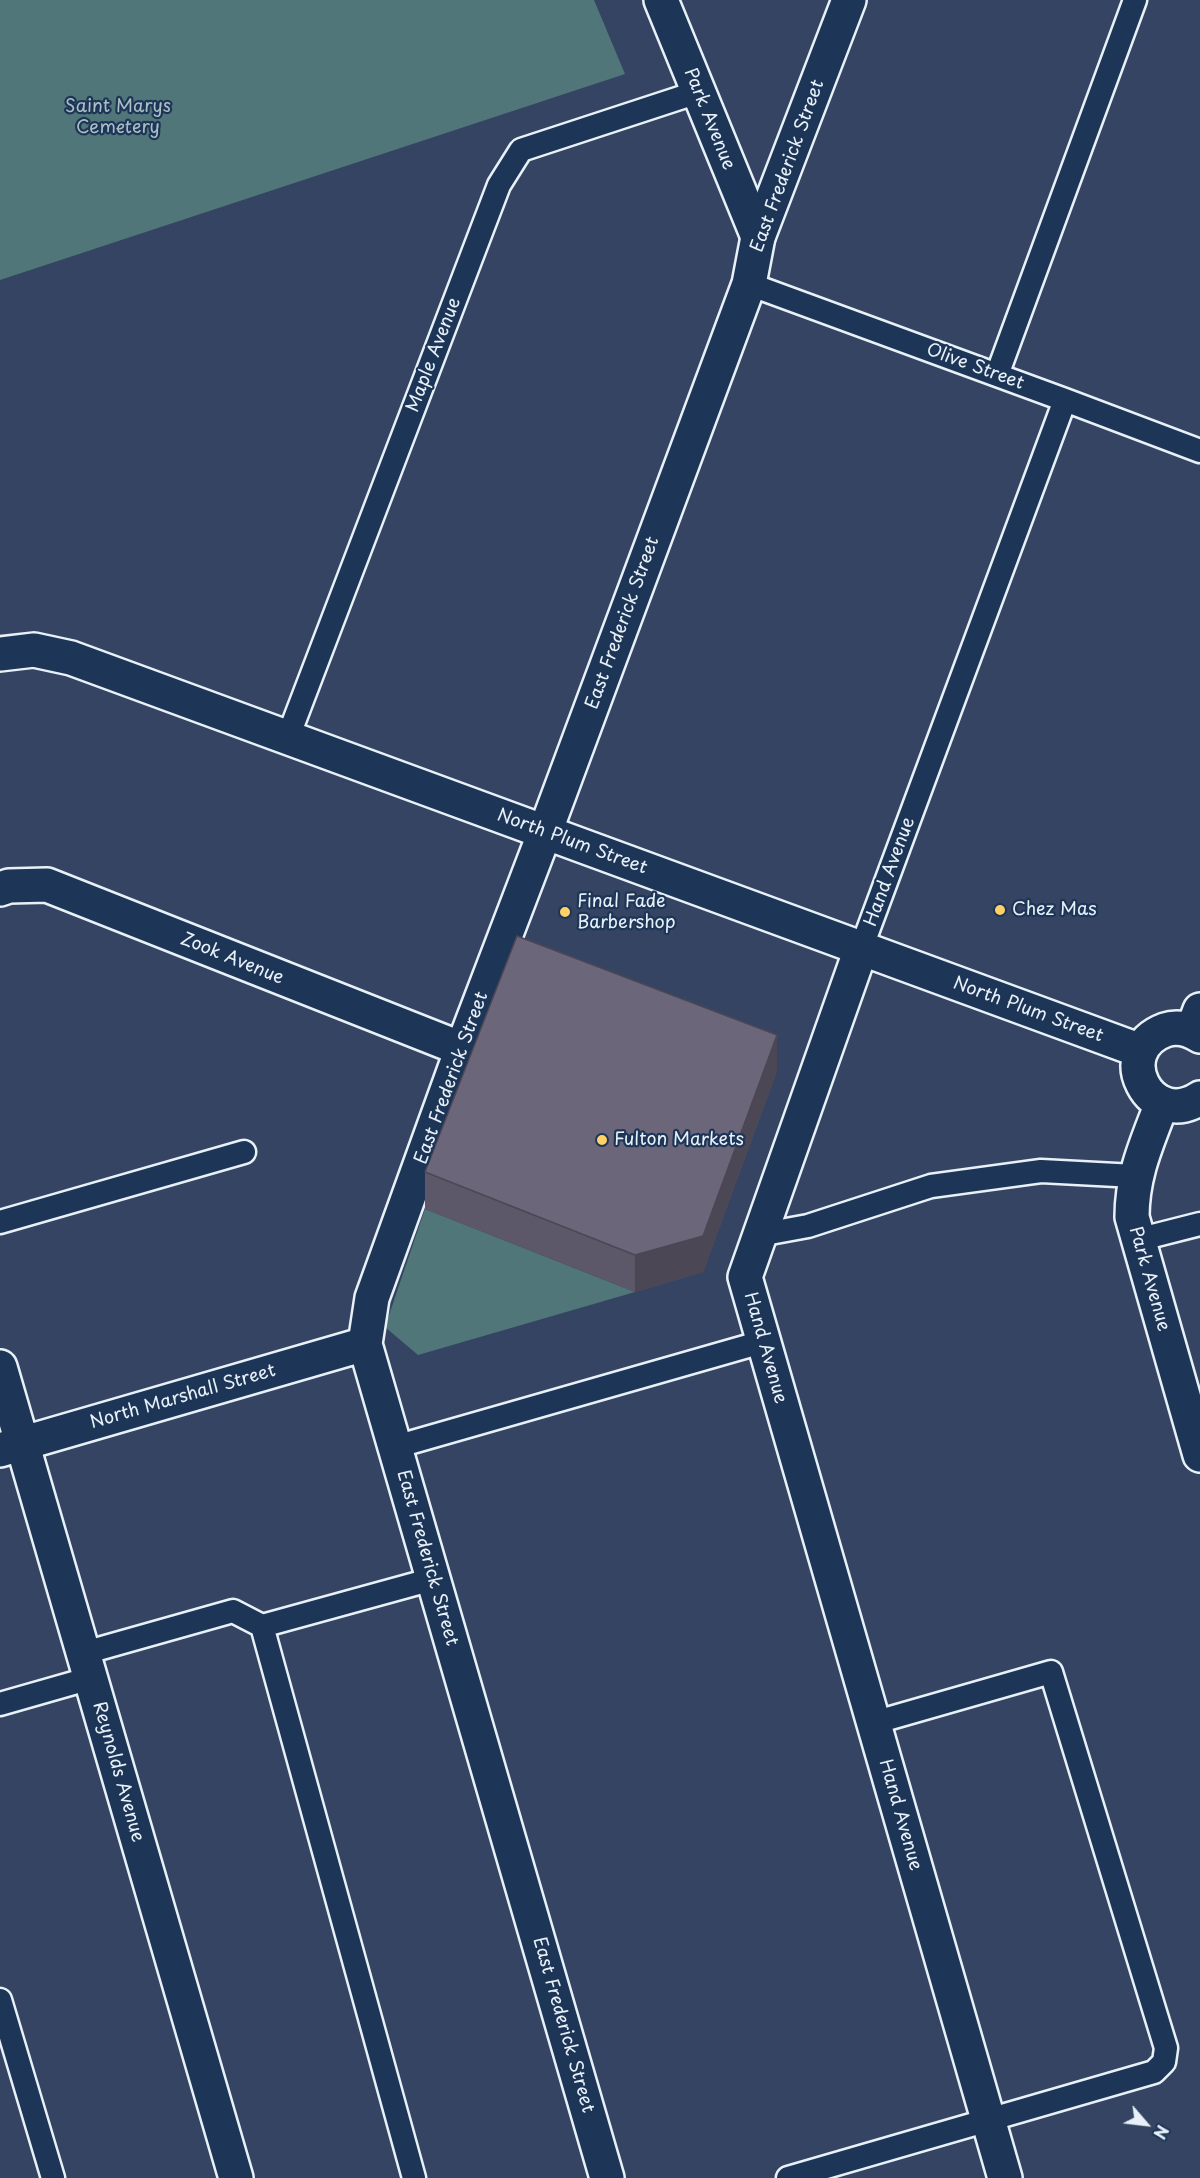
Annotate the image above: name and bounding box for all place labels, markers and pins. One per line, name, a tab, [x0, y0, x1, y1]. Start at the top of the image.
place label: Final Fade Barbershop	[577, 891, 676, 934]
place label: Chez Mas	[1012, 899, 1096, 921]
marker: Chez Mas	[993, 903, 1007, 917]
marker: Final Fade Barbershop	[558, 905, 572, 919]
place label: Fulton Markets	[614, 1129, 744, 1151]
marker: Fulton Markets	[595, 1133, 609, 1147]

